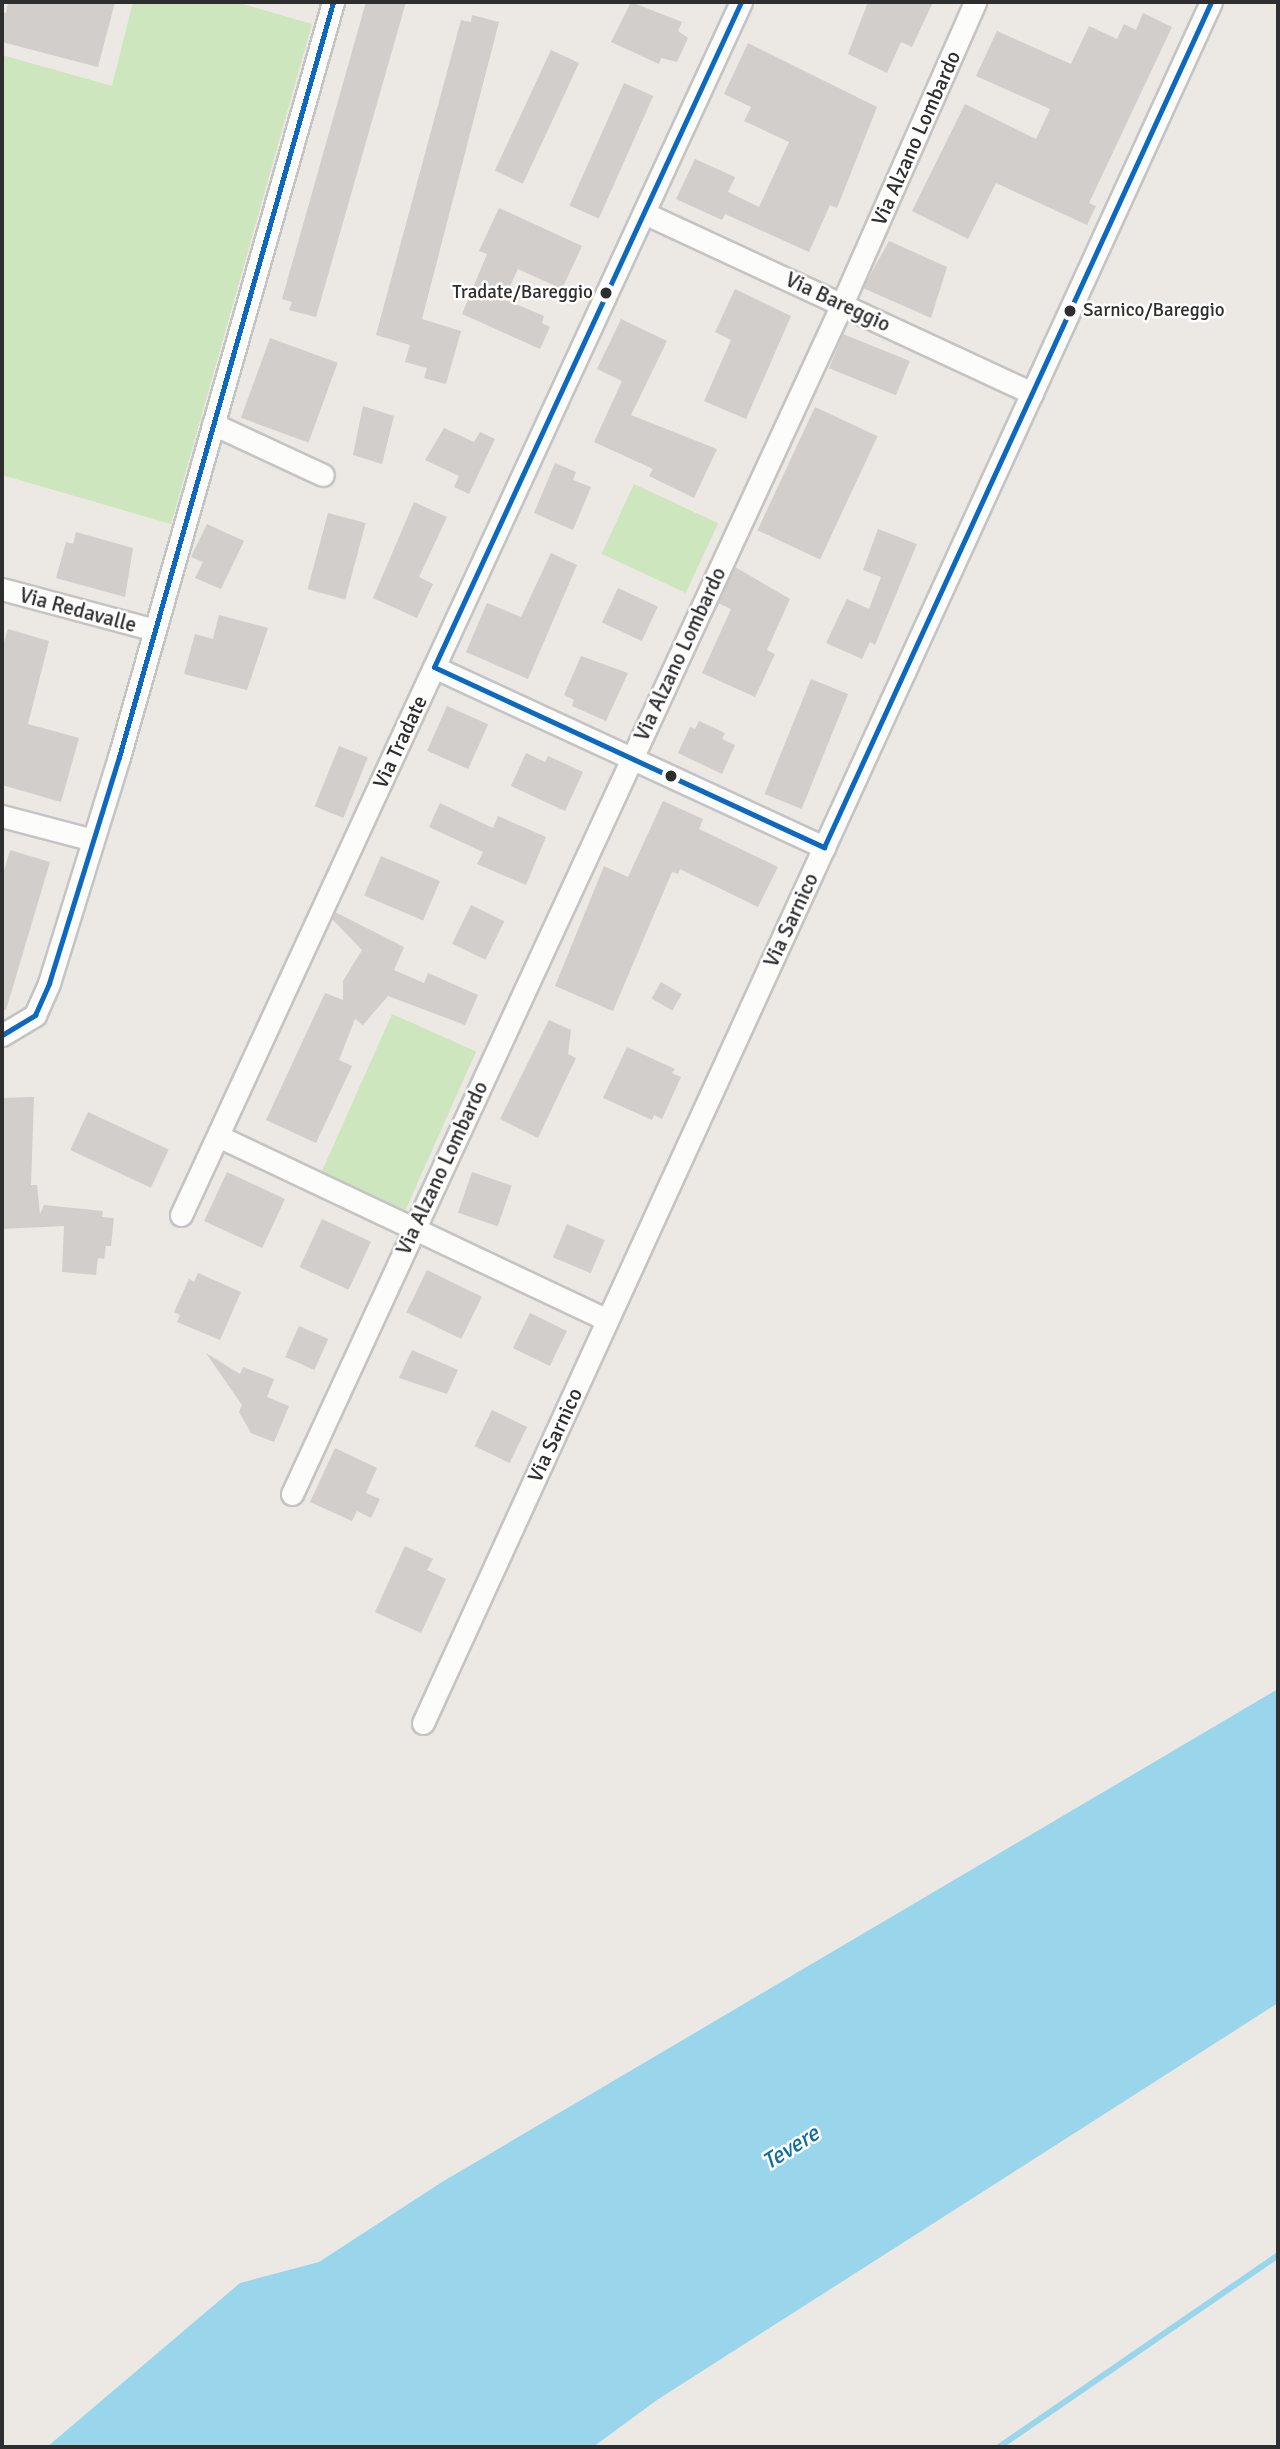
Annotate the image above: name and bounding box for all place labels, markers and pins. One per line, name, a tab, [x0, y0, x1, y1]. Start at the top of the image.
place label: Tradate/Bareggio	[452, 282, 593, 304]
marker: Tradate/Bareggio	[599, 286, 613, 300]
place label: Sarnico/Bareggio	[1083, 300, 1225, 322]
marker: Sarnico/Bareggio	[1063, 304, 1077, 318]
unlabelled marker	[664, 769, 678, 783]

